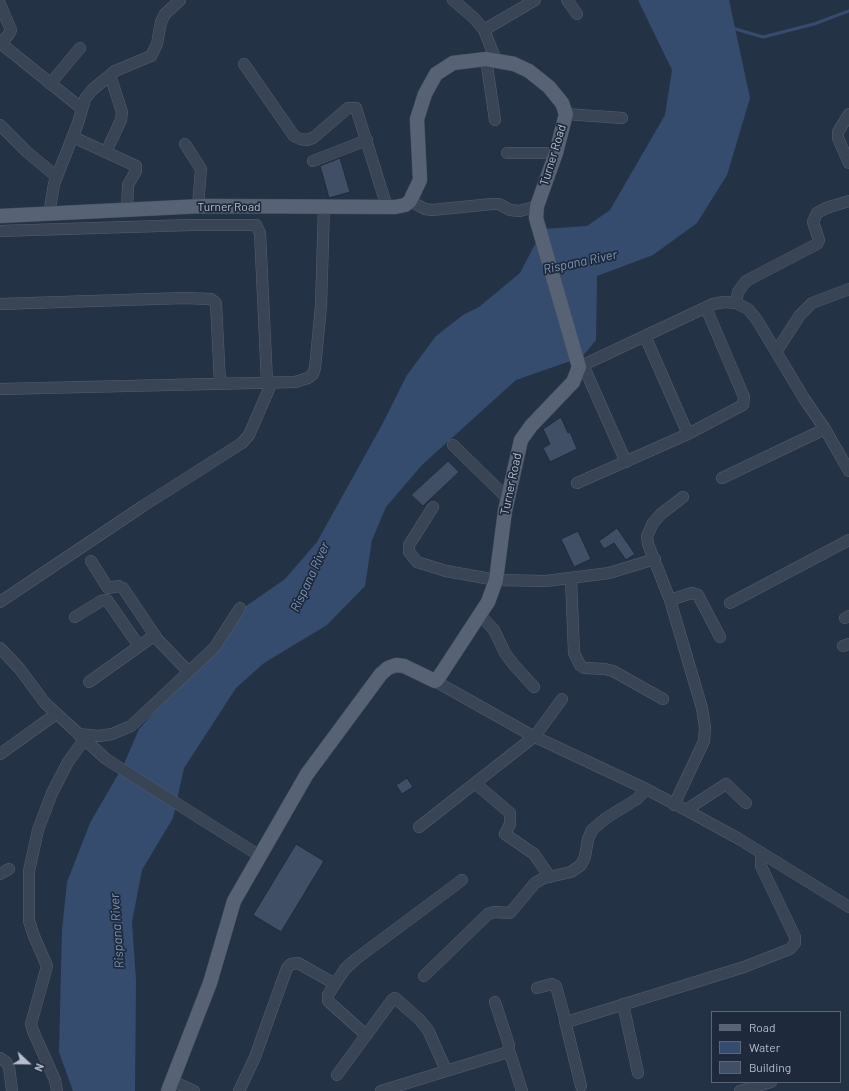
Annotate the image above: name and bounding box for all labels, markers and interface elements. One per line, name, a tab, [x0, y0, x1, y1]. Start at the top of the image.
street label: Turner Road	[537, 123, 569, 187]
street label: Turner Road	[197, 200, 261, 214]
water label: Rispana River	[542, 247, 618, 277]
street label: Turner Road	[497, 452, 525, 516]
water label: Rispana River	[287, 540, 333, 614]
water label: Rispana River	[107, 893, 127, 969]
legend	[711, 1011, 841, 1083]
text: Road	[749, 1020, 776, 1034]
text: Water	[749, 1040, 780, 1054]
north arrow	[8, 1043, 48, 1083]
text: Building	[749, 1060, 791, 1074]
text: N	[32, 1062, 47, 1074]

